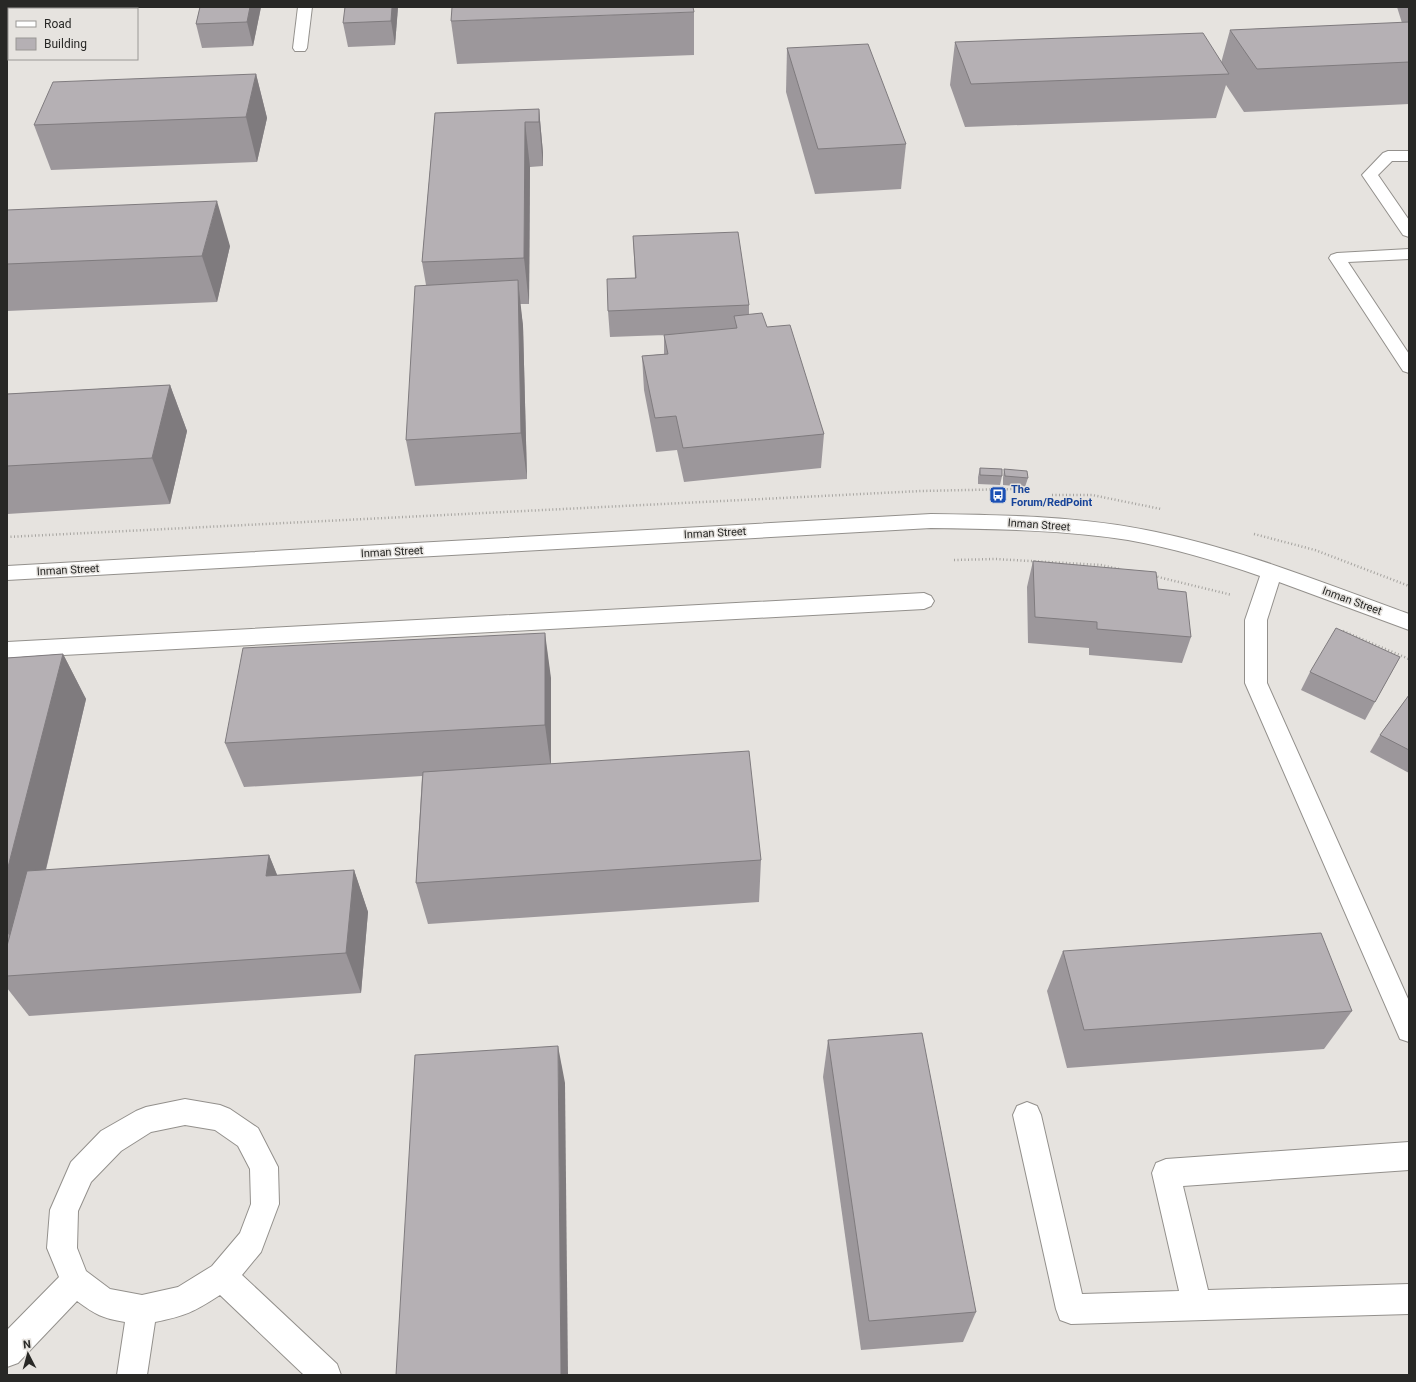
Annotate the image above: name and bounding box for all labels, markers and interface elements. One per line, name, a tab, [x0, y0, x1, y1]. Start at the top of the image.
legend	[8, 8, 138, 60]
text: Road	[44, 17, 72, 31]
text: Building	[44, 37, 87, 51]
place label: The Forum/RedPoint	[1011, 483, 1092, 509]
bus stop icon: The Forum/RedPoint	[988, 485, 1008, 505]
street label: Inman Street	[1007, 516, 1071, 534]
street label: Inman Street	[683, 525, 747, 541]
street label: Inman Street	[360, 544, 424, 560]
street label: Inman Street	[36, 562, 100, 578]
street label: Inman Street	[1320, 584, 1384, 618]
north arrow	[8, 1334, 48, 1374]
text: N	[22, 1338, 32, 1351]

